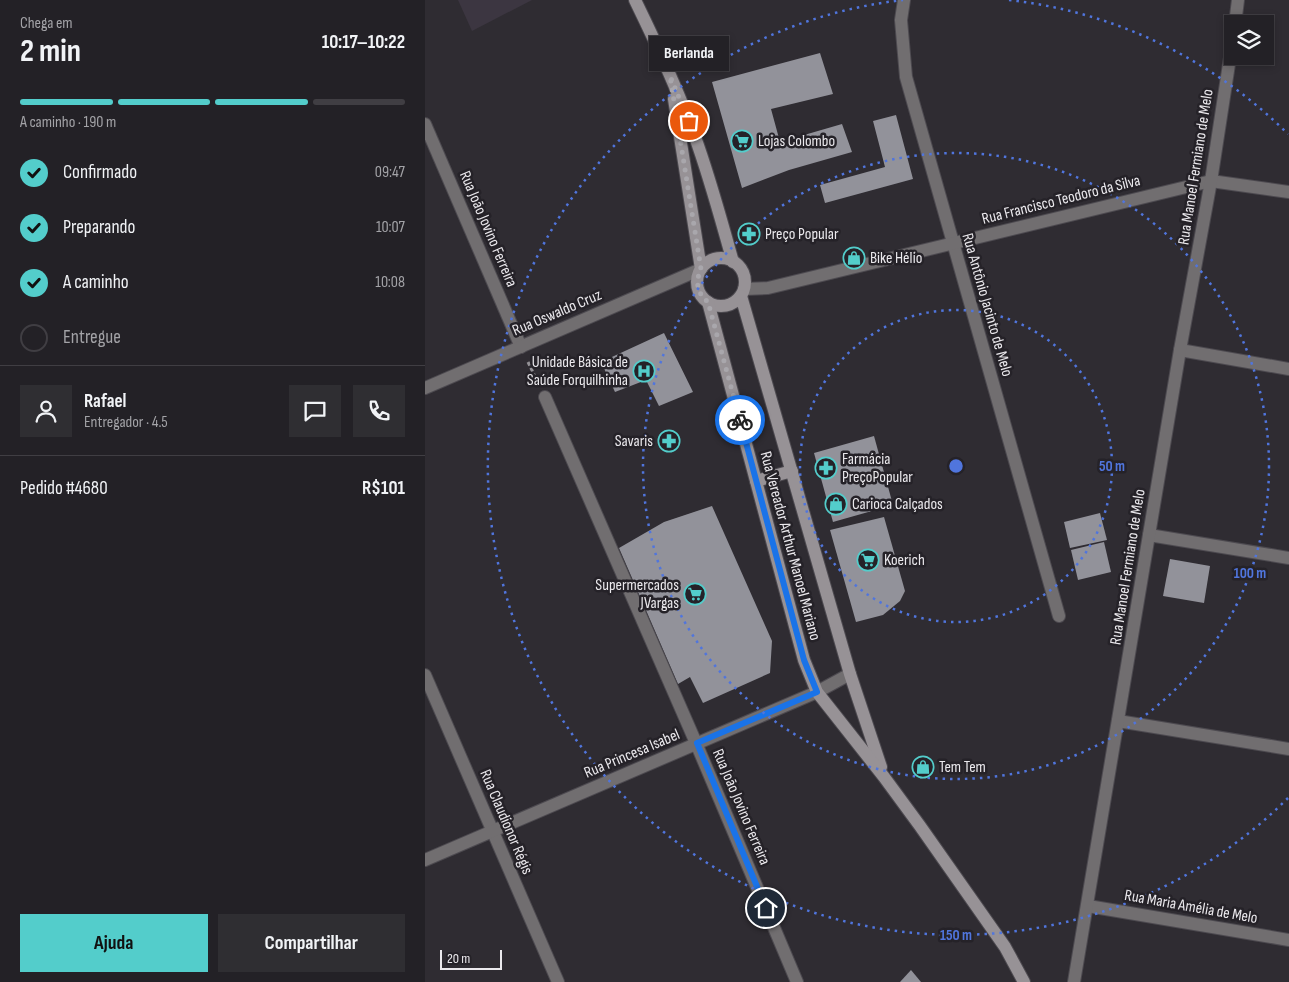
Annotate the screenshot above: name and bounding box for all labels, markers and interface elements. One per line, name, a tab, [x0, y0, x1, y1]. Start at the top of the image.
text: Chega em	[20, 14, 73, 33]
map controls	[1224, 15, 1274, 65]
button: layers	[1224, 15, 1274, 65]
text: 10:17–10:22	[322, 31, 405, 54]
text: 2 min	[20, 32, 81, 71]
callout: Berlanda	[649, 36, 729, 71]
text: Berlanda	[664, 44, 714, 63]
street label: Rua Manoel Fermiano de Melo	[1174, 88, 1218, 246]
pin	[668, 100, 710, 142]
icon: bag	[675, 107, 703, 135]
text: A caminho · 190 m	[20, 113, 116, 132]
supermarket icon: Lojas Colombo	[730, 129, 754, 153]
place label: Lojas Colombo	[758, 132, 835, 151]
icon: check	[20, 159, 48, 187]
text: Confirmado	[63, 161, 137, 184]
text: 09:47	[375, 163, 405, 182]
street label: Rua João Jovino Ferreira	[455, 168, 521, 290]
street label: Rua Francisco Teodoro da Silva	[980, 171, 1142, 229]
icon: check	[20, 214, 48, 242]
text: Preparando	[63, 216, 135, 239]
text: 10:07	[376, 218, 405, 237]
pharmacy icon: Preço Popular	[737, 222, 761, 246]
place label: Preço Popular	[765, 225, 839, 244]
street label: Rua Antônio Jacinto de Melo	[957, 231, 1017, 379]
shop icon: Bike Hélio	[842, 246, 866, 270]
place label: Bike Hélio	[870, 249, 922, 268]
icon: check	[20, 269, 48, 297]
text: A caminho	[63, 271, 129, 294]
text: 10:08	[375, 273, 405, 292]
street label: Rua Oswaldo Cruz	[510, 286, 605, 340]
text: Entregue	[63, 326, 121, 349]
place label: Unidade Básica de Saúde Forquilhinha	[527, 353, 628, 390]
hospital icon: Unidade Básica de Saúde Forquilhinha	[632, 359, 656, 383]
button: person	[20, 385, 72, 437]
button: chat	[289, 385, 341, 437]
button: phone	[353, 385, 405, 437]
text: Rafael	[84, 390, 126, 413]
courier	[715, 395, 765, 445]
icon: bike	[726, 406, 754, 434]
text: Entregador · 4.5	[84, 413, 168, 432]
pharmacy icon: Savaris	[657, 429, 681, 453]
place label: Savaris	[615, 432, 653, 451]
street label: Rua Vereador Arthur Manoel Mariano	[756, 449, 824, 643]
place label: Farmácia PreçoPopular	[842, 450, 913, 487]
pharmacy icon: Farmácia PreçoPopular	[814, 456, 838, 480]
centre of rings	[947, 457, 965, 475]
text: 50 m	[1099, 457, 1125, 476]
text: Pedido #4680	[20, 477, 108, 500]
text: R$101	[362, 477, 405, 500]
street label: Rua Manoel Fermiano de Melo	[1106, 488, 1150, 646]
shop icon: Carioca Calçados	[824, 492, 848, 516]
place label: Carioca Calçados	[852, 495, 943, 514]
supermarket icon: Koerich	[856, 548, 880, 572]
place label: Koerich	[884, 551, 925, 570]
text: 100 m	[1234, 564, 1266, 583]
place label: Supermercados JVargas	[595, 576, 679, 613]
supermarket icon: Supermercados JVargas	[683, 582, 707, 606]
street label: Rua Princesa Isabel	[581, 725, 683, 783]
street label: Rua João Jovino Ferreira	[708, 746, 774, 868]
shop icon: Tem Tem	[911, 755, 935, 779]
place label: Tem Tem	[939, 758, 986, 777]
street label: Rua Claudionor Régis	[475, 767, 537, 877]
street label: Rua Maria Amélia de Melo	[1123, 886, 1259, 928]
pin	[745, 887, 787, 929]
icon: home	[752, 894, 780, 922]
button: Ajuda	[20, 914, 208, 972]
button: Compartilhar	[218, 914, 405, 972]
text: 150 m	[940, 926, 972, 945]
scale bar	[440, 947, 503, 970]
text: 20 m	[447, 950, 470, 967]

